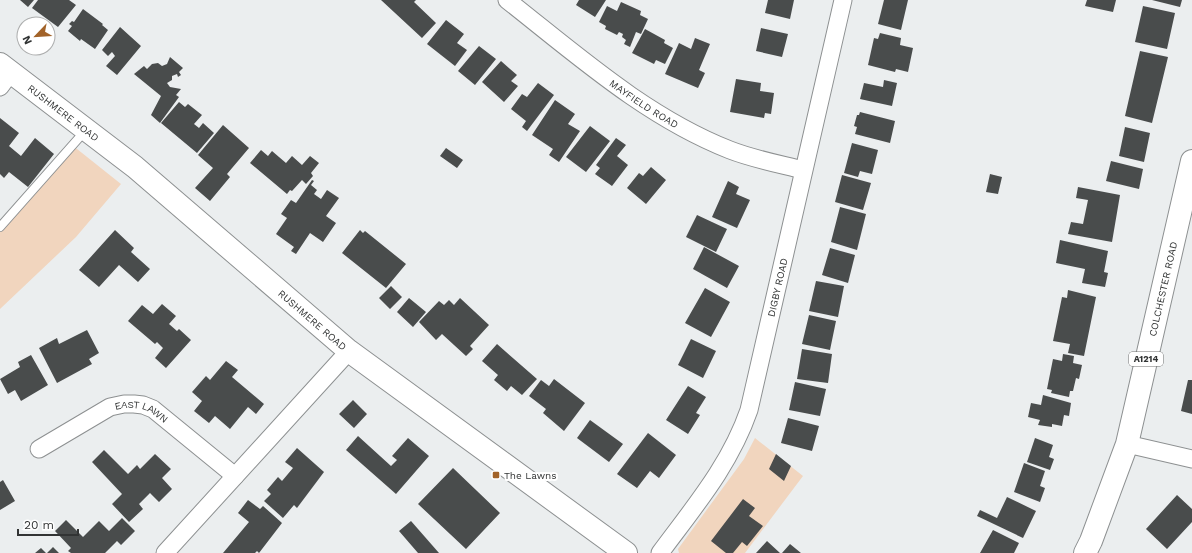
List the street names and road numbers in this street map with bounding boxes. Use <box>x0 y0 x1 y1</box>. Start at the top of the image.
street label: MAYFIELD ROAD <box>607 78 680 130</box>
street label: RUSHMERE ROAD <box>26 82 101 144</box>
street label: COLCHESTER ROAD <box>1147 241 1179 338</box>
street label: DIGBY ROAD <box>766 257 790 318</box>
street label: RUSHMERE ROAD <box>276 288 349 352</box>
road number: A1214 <box>1129 352 1163 366</box>
street label: EAST LAWN <box>114 399 170 425</box>

